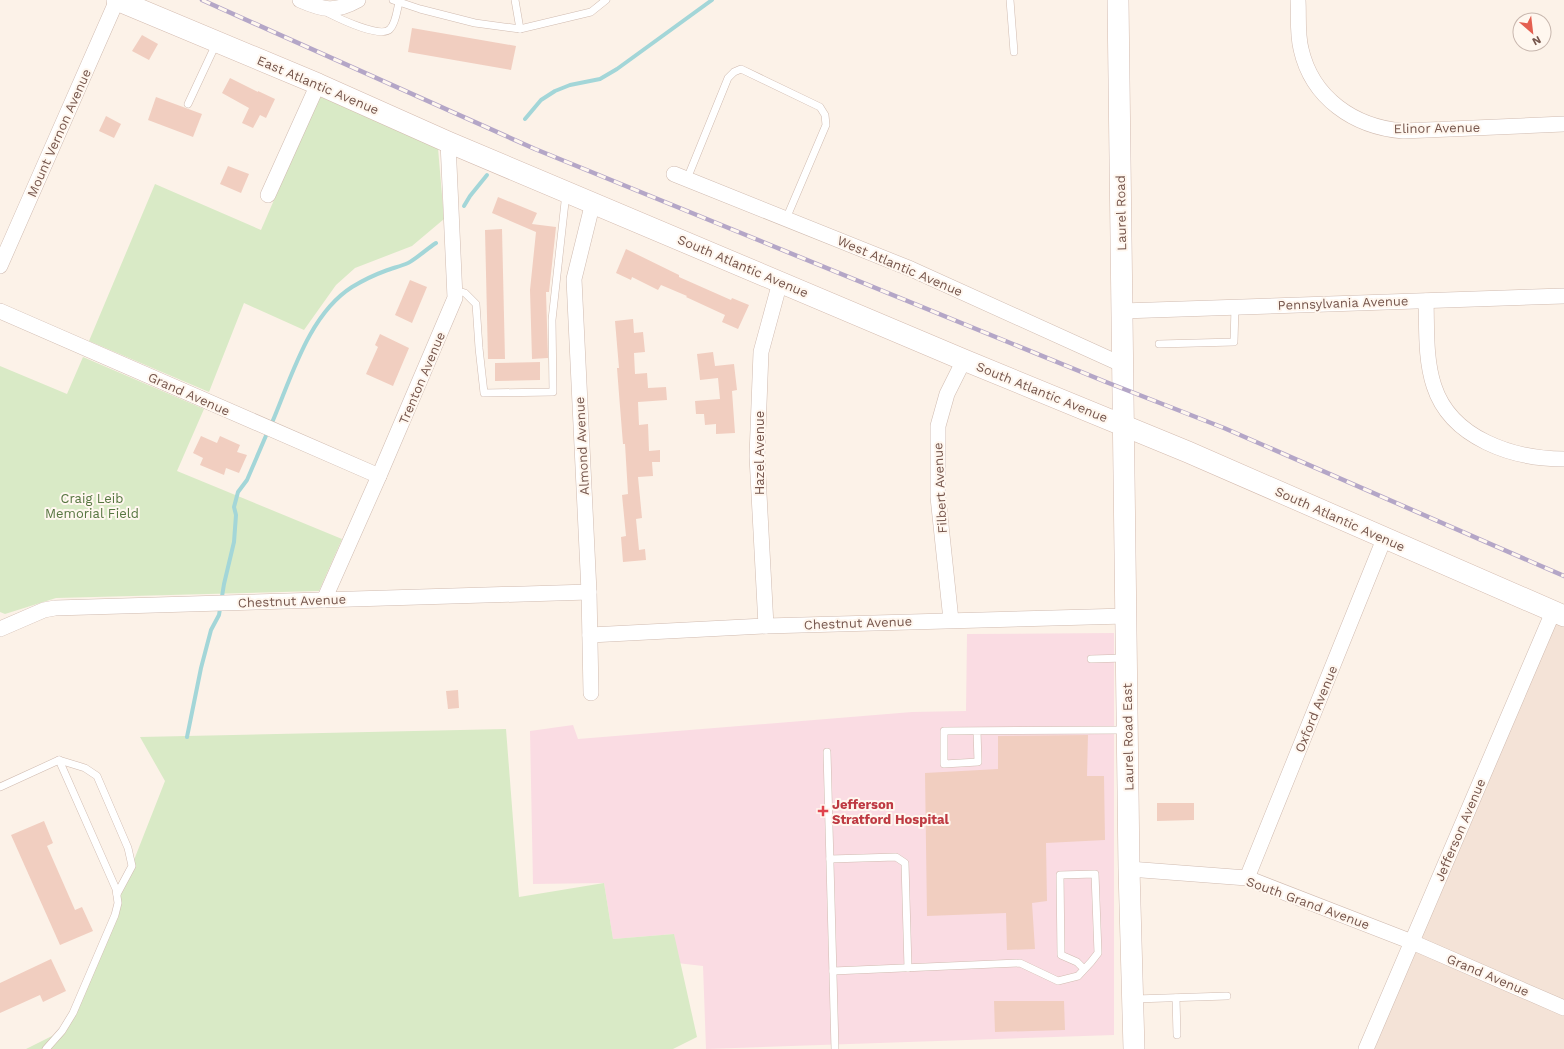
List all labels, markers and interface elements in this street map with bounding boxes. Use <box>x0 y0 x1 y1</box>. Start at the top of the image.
north arrow <box>1512 12 1552 52</box>
text: N <box>1530 33 1543 48</box>
street label: East Atlantic Avenue <box>255 53 381 117</box>
street label: Mount Vernon Avenue <box>24 67 94 199</box>
street label: Elinor Avenue <box>1394 120 1480 136</box>
street label: Laurel Road <box>1113 175 1129 251</box>
street label: South Atlantic Avenue <box>675 232 811 300</box>
street label: West Atlantic Avenue <box>835 233 965 299</box>
street label: Pennsylvania Avenue <box>1277 293 1409 313</box>
street label: Trenton Avenue <box>396 330 448 426</box>
street label: South Atlantic Avenue <box>974 359 1110 425</box>
street label: Grand Avenue <box>146 369 232 419</box>
street label: Almond Avenue <box>572 396 592 496</box>
street label: Hazel Avenue <box>752 411 767 495</box>
street label: Filbert Avenue <box>930 442 950 534</box>
street label: South Atlantic Avenue <box>1273 484 1407 554</box>
park label: Craig Leib Memorial Field <box>45 491 139 521</box>
street label: Chestnut Avenue <box>238 592 346 610</box>
street label: Chestnut Avenue <box>804 614 912 632</box>
street label: Oxford Avenue <box>1292 663 1340 755</box>
street label: Laurel Road East <box>1120 682 1136 791</box>
street label: Jefferson Avenue <box>1432 777 1488 883</box>
place label: Jefferson Stratford Hospital <box>832 797 949 827</box>
marker: Jefferson Stratford Hospital <box>817 805 829 817</box>
street label: South Grand Avenue <box>1244 874 1372 932</box>
street label: Grand Avenue <box>1445 951 1531 999</box>

